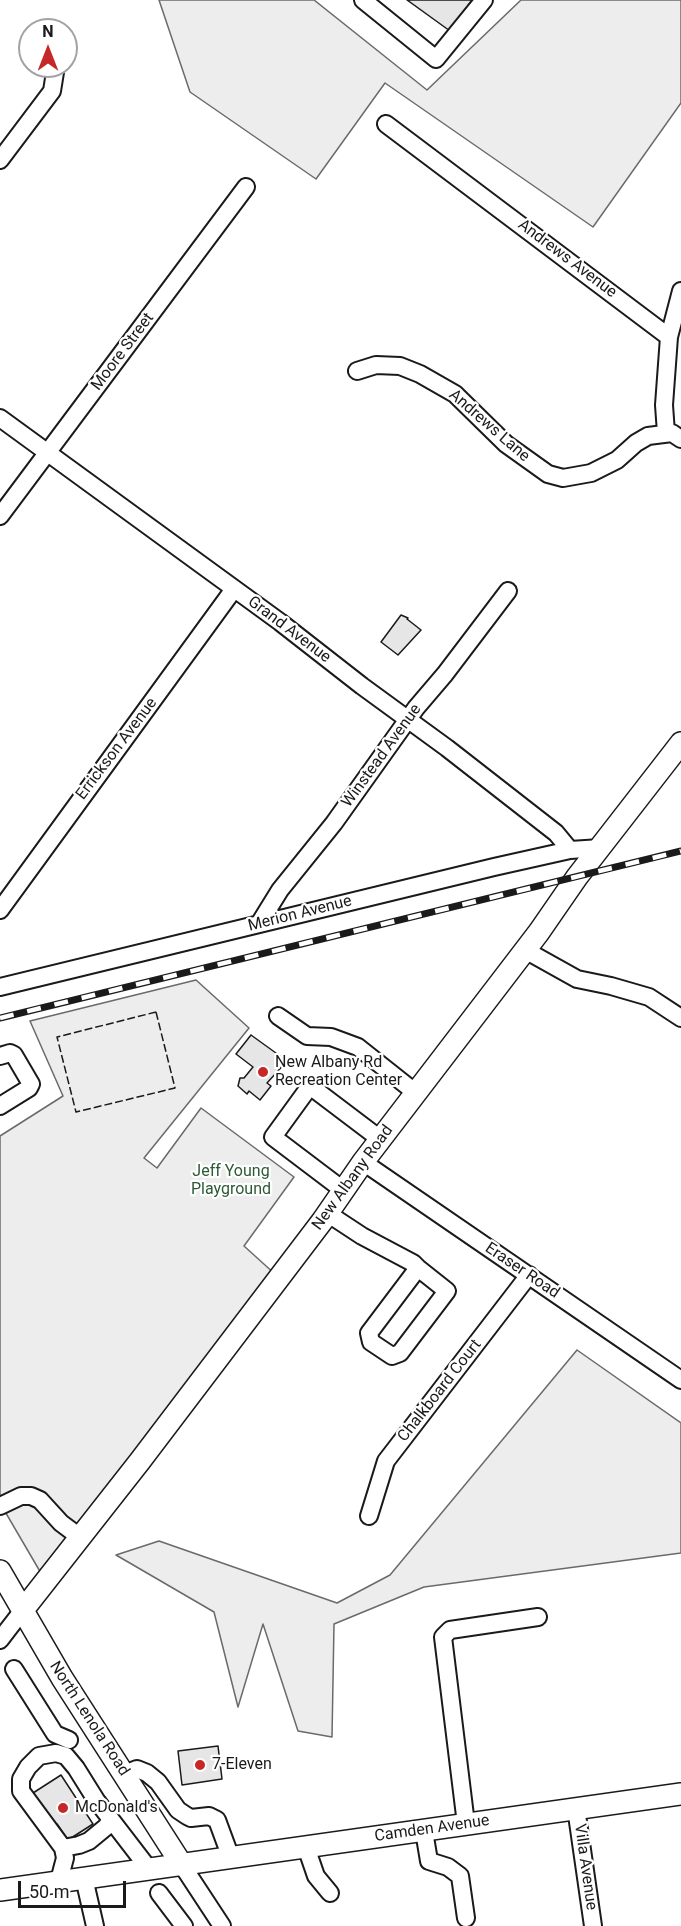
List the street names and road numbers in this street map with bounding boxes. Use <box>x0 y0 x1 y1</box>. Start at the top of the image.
street label: Andrews Avenue <box>514 216 620 302</box>
street label: Moore Street <box>88 309 158 395</box>
street label: Andrews Lane <box>445 386 533 466</box>
street label: Grand Avenue <box>244 593 334 667</box>
street label: Errickson Avenue <box>72 694 162 804</box>
street label: Winstead Avenue <box>338 701 426 811</box>
street label: Merion Avenue <box>246 892 354 936</box>
street label: New Albany Road <box>308 1122 398 1234</box>
street label: Eraser Road <box>481 1239 563 1303</box>
street label: Chalkboard Court <box>394 1336 486 1446</box>
street label: North Lenola Road <box>45 1658 133 1780</box>
street label: Camden Avenue <box>373 1811 491 1847</box>
street label: Villa Avenue <box>569 1823 601 1911</box>

